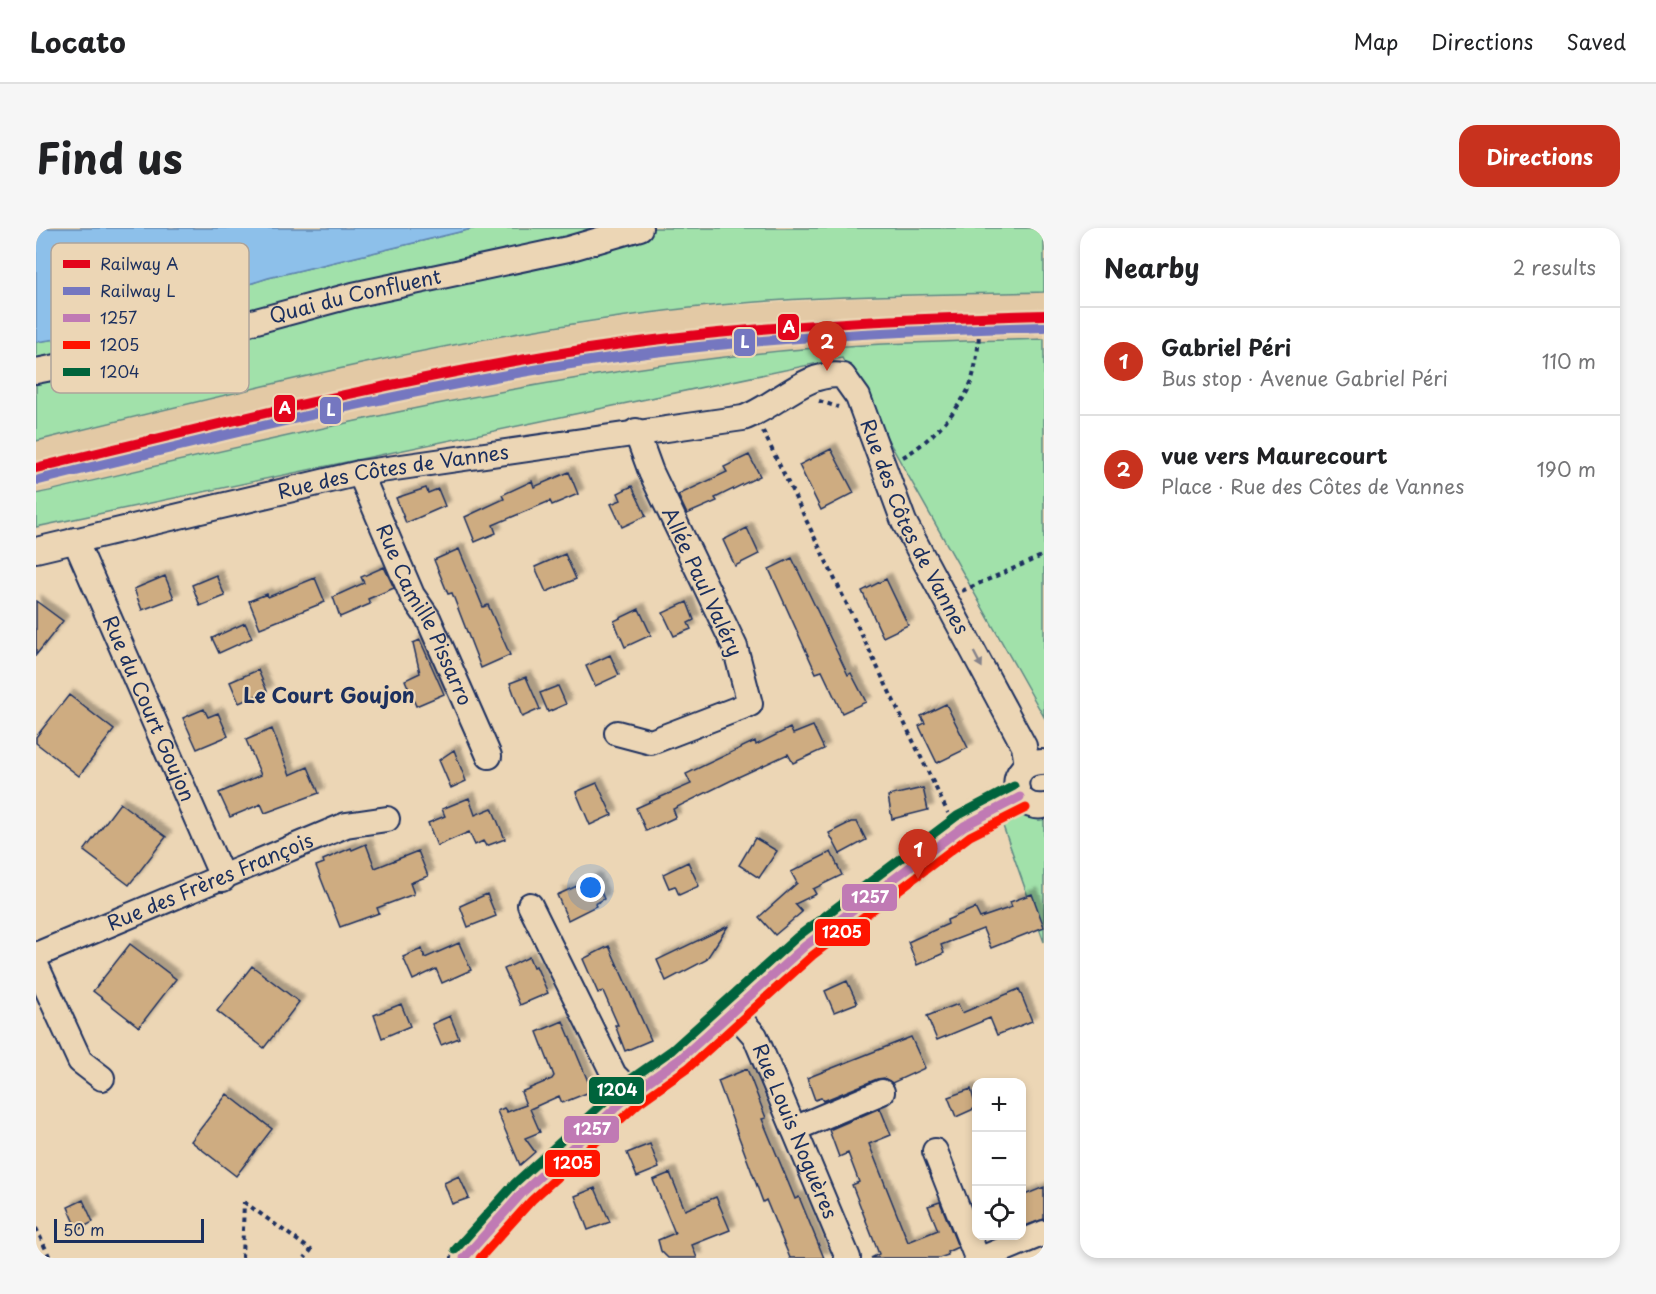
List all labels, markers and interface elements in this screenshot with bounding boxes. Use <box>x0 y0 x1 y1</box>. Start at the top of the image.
text: Locato <box>30 20 126 63</box>
text: Map <box>1353 25 1398 57</box>
text: Directions <box>1431 25 1533 57</box>
text: Saved <box>1566 25 1626 57</box>
text: Find us <box>36 125 183 188</box>
button: Directions <box>1459 125 1620 187</box>
legend <box>51 243 249 393</box>
text: Nearby <box>1104 248 1199 287</box>
text: Railway A <box>100 251 178 275</box>
text: 2 results <box>1513 252 1596 282</box>
street label: Quai du Confluent <box>266 261 444 331</box>
text: Railway L <box>100 278 176 302</box>
text: 1257 <box>100 305 137 329</box>
line badge: A <box>777 313 800 341</box>
text: A <box>783 314 796 338</box>
pin: 2 <box>808 322 846 371</box>
line badge: L <box>733 328 756 357</box>
text: L <box>740 329 750 353</box>
text: Gabriel Péri <box>1161 330 1291 363</box>
text: 1205 <box>100 332 139 356</box>
text: 1 <box>1119 346 1128 376</box>
text: 110 m <box>1542 346 1596 376</box>
text: 1204 <box>100 359 140 383</box>
text: Bus stop · Avenue Gabriel Péri <box>1161 363 1448 393</box>
line badge: A <box>273 394 296 423</box>
text: A <box>279 395 292 419</box>
line badge: L <box>319 396 342 425</box>
text: L <box>326 397 336 421</box>
street label: Rue des Côtes de Vannes <box>853 415 977 639</box>
street label: Rue des Côtes de Vannes <box>274 436 511 506</box>
text: vue vers Maurecourt <box>1161 438 1388 471</box>
text: 2 <box>1116 454 1131 484</box>
text: 190 m <box>1537 454 1596 484</box>
text: Place · Rue des Côtes de Vannes <box>1161 471 1464 501</box>
street label: Allée Paul Valéry <box>655 502 751 661</box>
street label: Rue Camille Pissarro <box>369 519 481 710</box>
street label: Rue du Court Goujon <box>96 610 203 806</box>
one-way arrow <box>973 652 983 669</box>
district label: Le Court Goujon <box>243 678 415 710</box>
street label: Rue des Frères François <box>102 824 318 938</box>
pin: 1 <box>898 830 938 879</box>
your location <box>576 873 605 902</box>
line badge: 1257 <box>841 883 898 912</box>
text: 1257 <box>851 884 890 908</box>
line badge: 1205 <box>814 918 871 947</box>
text: 1205 <box>822 919 862 943</box>
street label: Rue Louis Noguères <box>746 1039 846 1223</box>
line badge: 1204 <box>588 1076 645 1105</box>
text: 1204 <box>597 1077 637 1101</box>
map controls <box>972 1078 1026 1240</box>
button: + <box>972 1078 1026 1132</box>
line badge: 1257 <box>563 1115 620 1144</box>
text: 1257 <box>573 1116 612 1140</box>
button: − <box>972 1132 1026 1186</box>
line badge: 1205 <box>544 1149 601 1178</box>
text: 1205 <box>553 1150 593 1174</box>
button: locate <box>972 1186 1026 1240</box>
scale bar <box>54 1216 204 1244</box>
text: 50 m <box>63 1217 104 1241</box>

